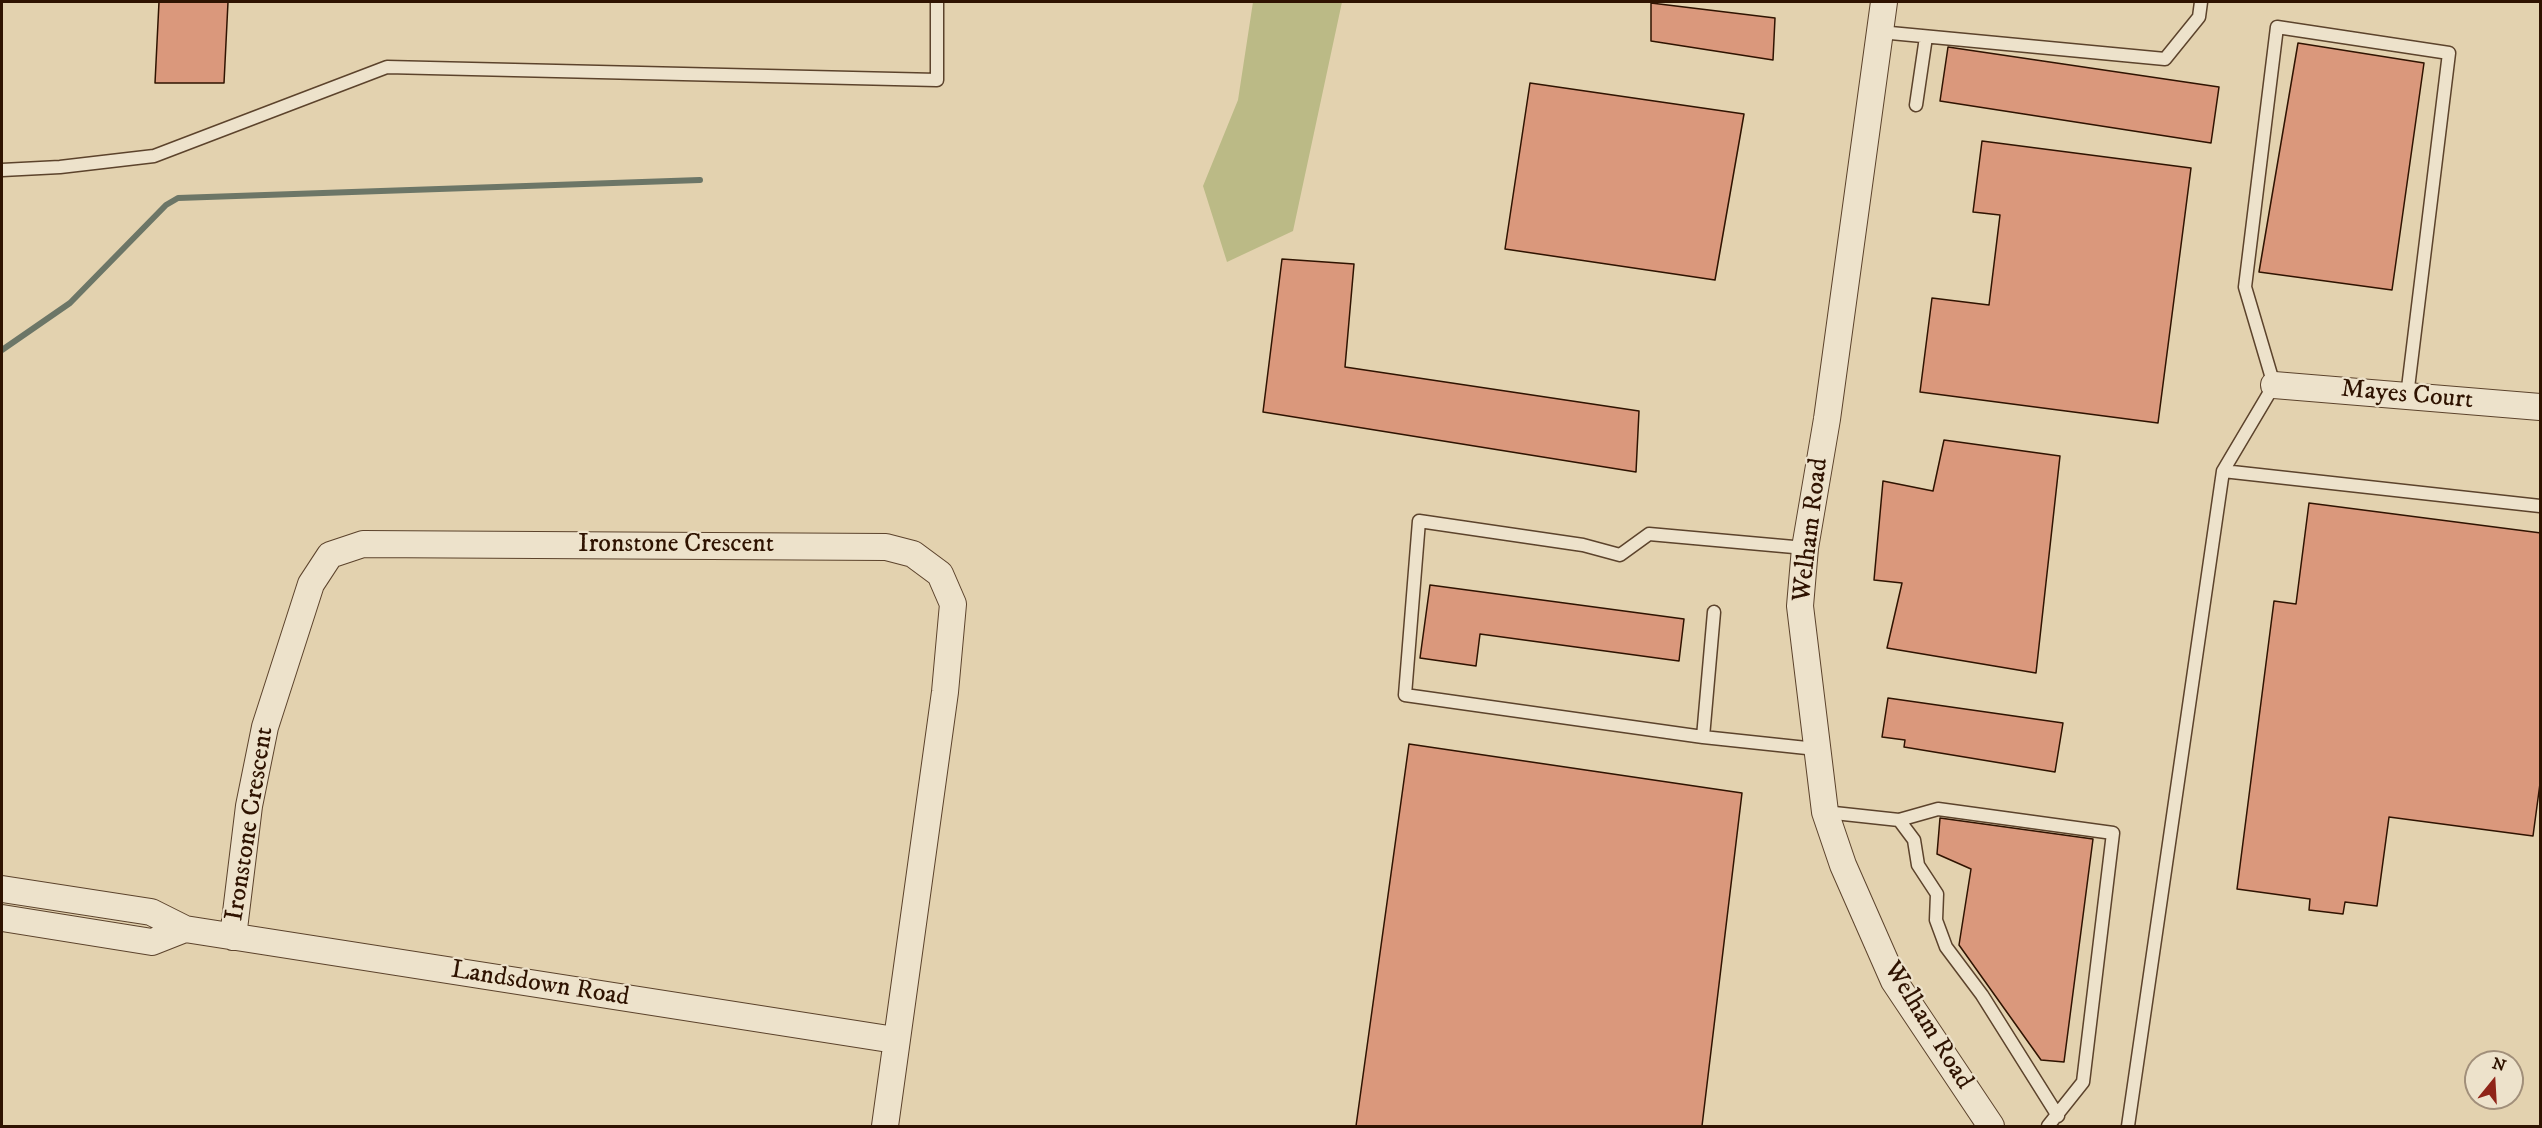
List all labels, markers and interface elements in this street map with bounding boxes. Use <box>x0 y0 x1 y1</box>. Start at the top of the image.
street label: Mayes Court <box>2340 375 2474 417</box>
street label: Welham Road <box>1788 456 1836 604</box>
street label: Ironstone Crescent <box>578 530 774 562</box>
street label: Ironstone Crescent <box>220 725 282 923</box>
street label: Landsdown Road <box>449 956 631 1014</box>
street label: Welham Road <box>1875 956 1979 1096</box>
north arrow <box>2464 1050 2524 1110</box>
text: N <box>2490 1053 2508 1076</box>

